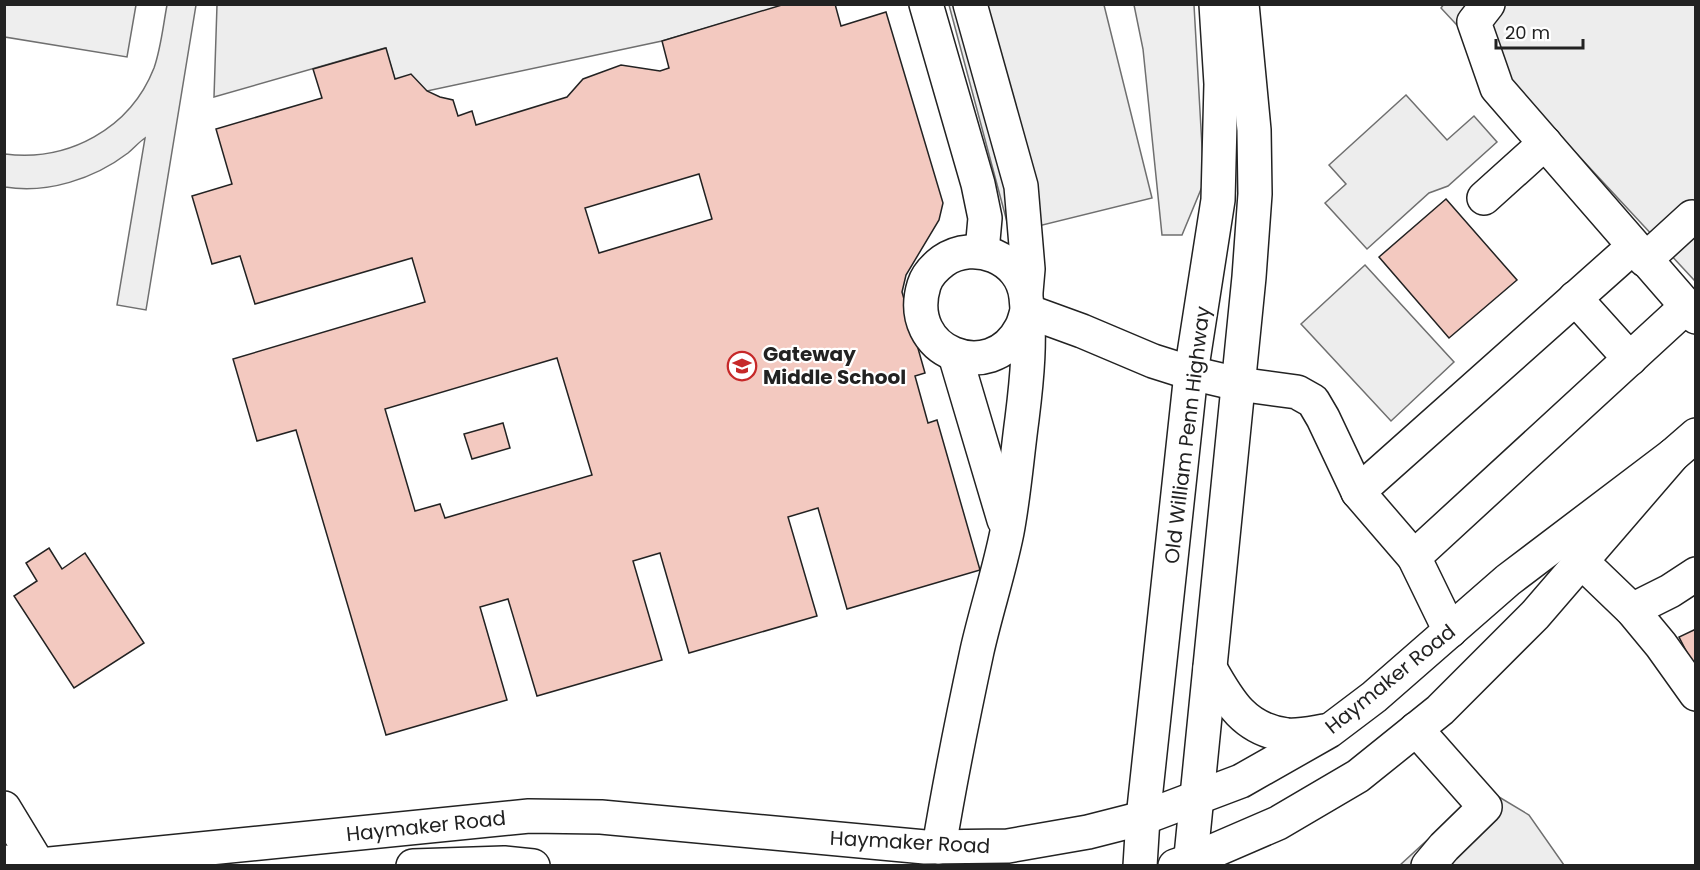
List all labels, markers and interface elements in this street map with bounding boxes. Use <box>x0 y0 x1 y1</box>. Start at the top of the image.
scale bar <box>1496 12 1583 50</box>
text: 20 m <box>1505 20 1550 45</box>
street label: Old William Penn Highway <box>1157 305 1217 565</box>
place label: Gateway Middle School <box>763 340 906 391</box>
school or university icon: Gateway Middle School <box>726 350 758 382</box>
street label: Haymaker Road <box>1319 618 1461 740</box>
street label: Haymaker Road <box>345 804 507 848</box>
street label: Haymaker Road <box>829 824 991 860</box>

